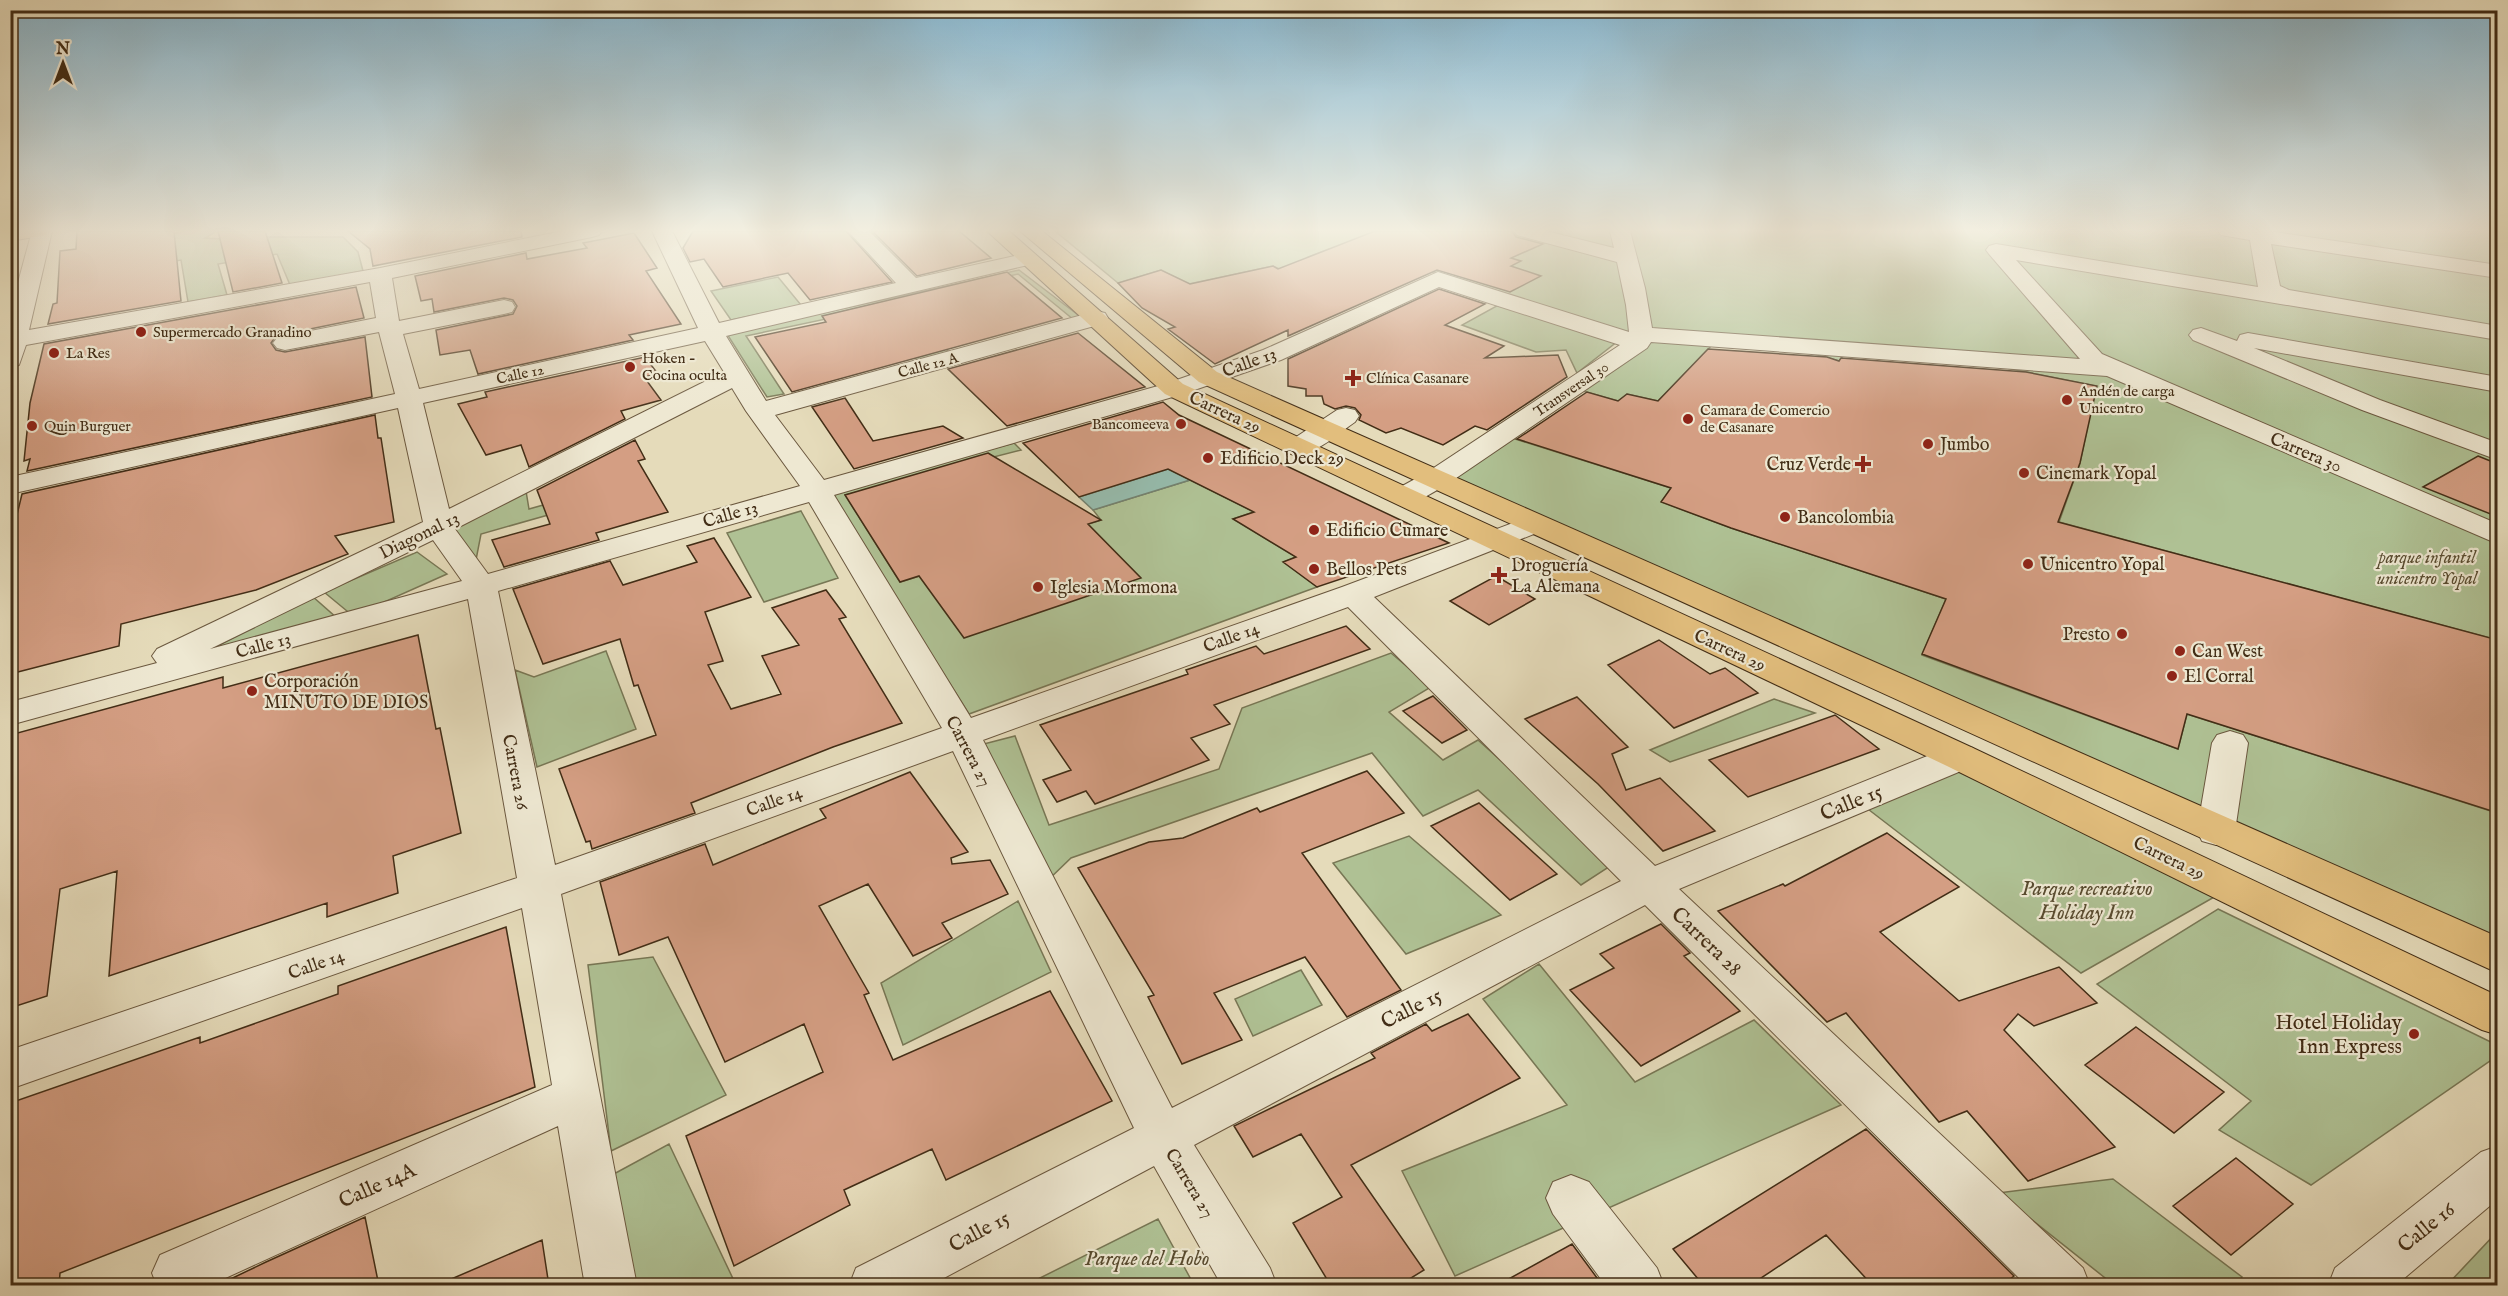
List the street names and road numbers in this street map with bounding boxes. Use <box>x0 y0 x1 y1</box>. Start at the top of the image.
street label: Calle 13 <box>1219 343 1280 384</box>
street label: Calle 12 A <box>896 348 961 383</box>
street label: Transversal 30 <box>1530 357 1612 421</box>
street label: Calle 12 <box>495 360 546 389</box>
street label: Carrera 29 <box>1185 387 1264 440</box>
street label: Carrera 30 <box>2266 428 2345 479</box>
street label: Calle 13 <box>700 497 761 534</box>
street label: Diagonal 13 <box>376 507 463 566</box>
street label: Calle 14 <box>1200 618 1263 659</box>
street label: Carrera 29 <box>1690 625 1769 678</box>
street label: Calle 13 <box>233 628 293 665</box>
street label: Carrera 27 <box>939 712 996 791</box>
street label: Carrera 26 <box>496 733 533 812</box>
street label: Calle 15 <box>1816 779 1887 828</box>
street label: Calle 14 <box>743 782 806 823</box>
street label: Carrera 29 <box>2129 832 2208 887</box>
street label: Carrera 28 <box>1665 902 1747 983</box>
street label: Calle 14 <box>285 945 348 986</box>
street label: Calle 15 <box>1377 982 1447 1036</box>
street label: Carrera 27 <box>1159 1145 1218 1223</box>
street label: Calle 14A <box>335 1157 421 1215</box>
street label: Calle 16 <box>2393 1196 2462 1260</box>
street label: Calle 15 <box>945 1205 1015 1260</box>

